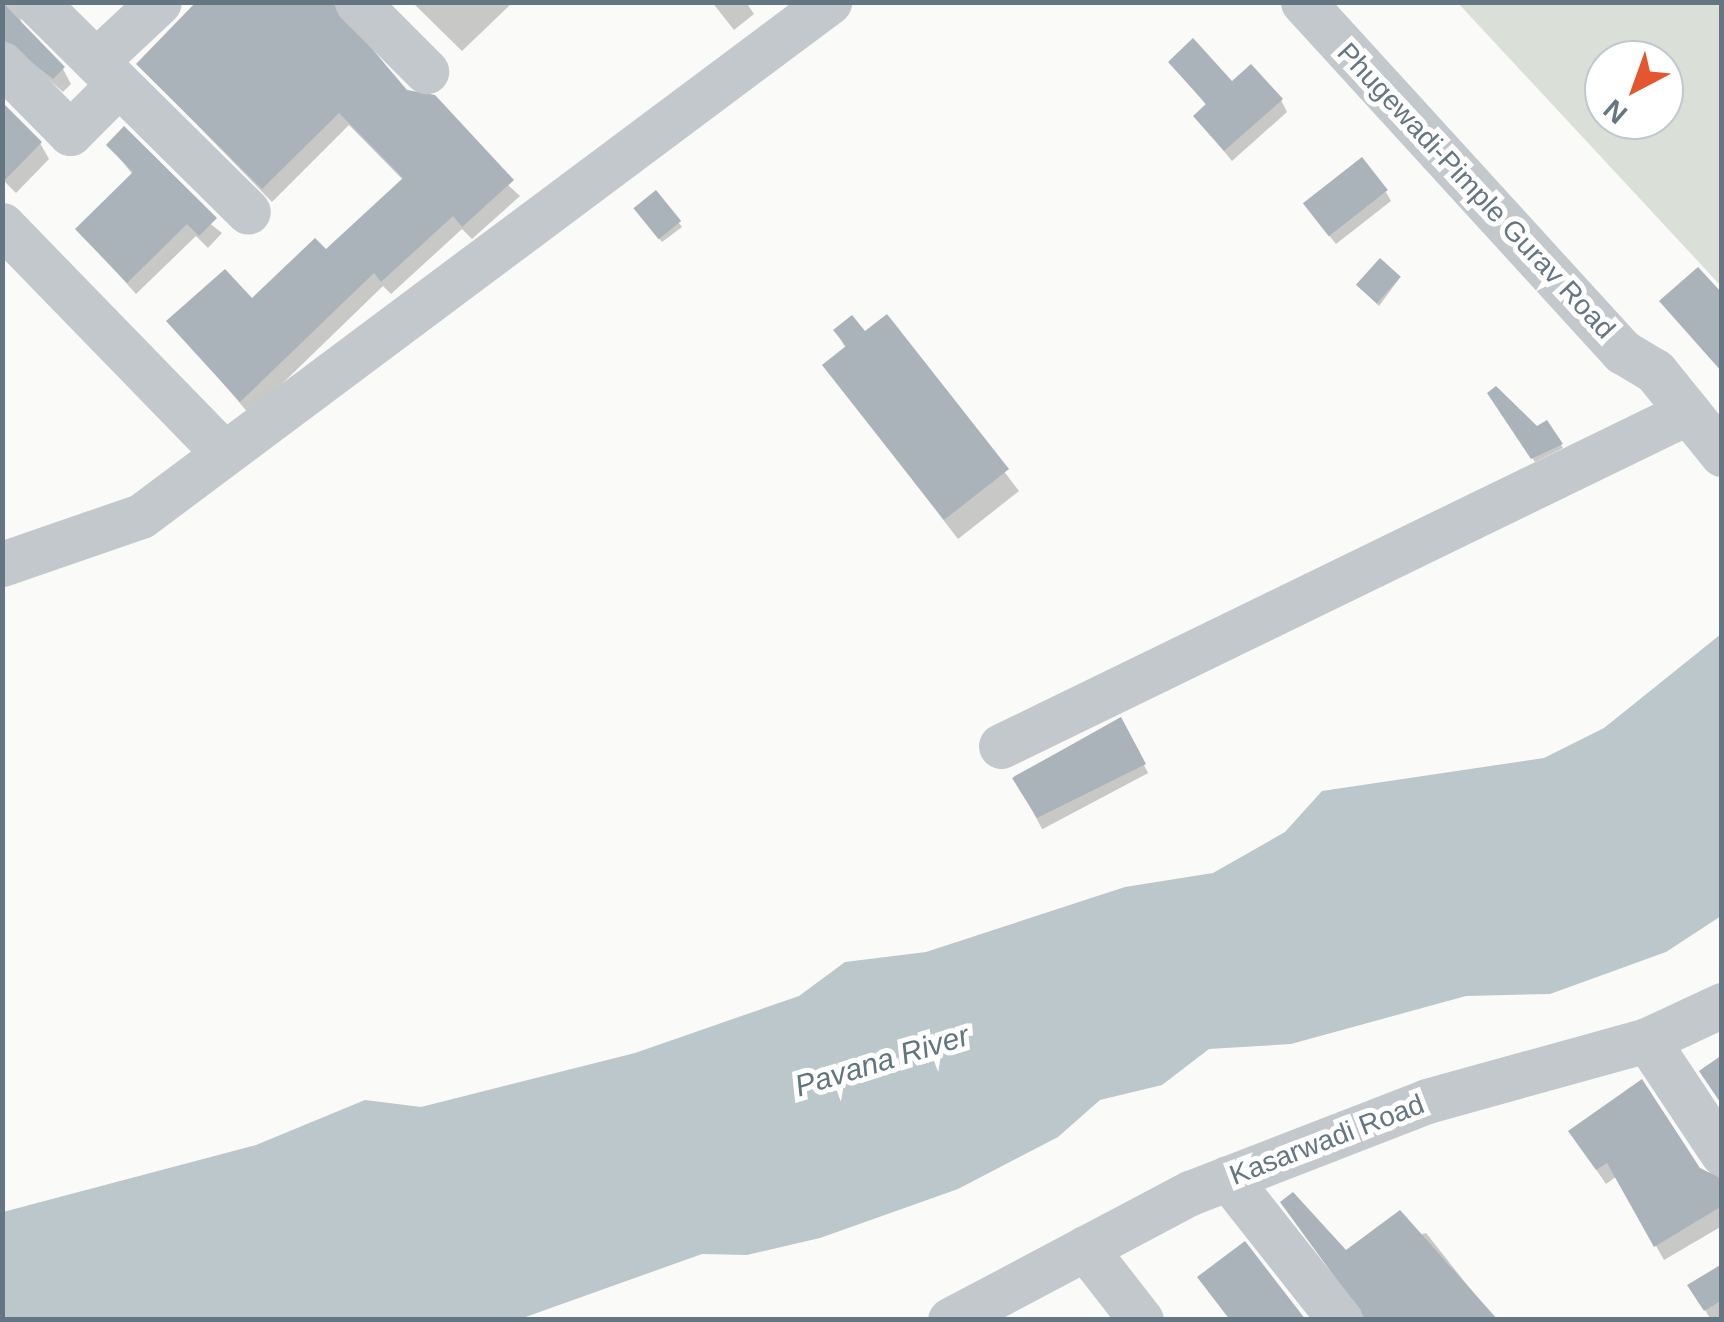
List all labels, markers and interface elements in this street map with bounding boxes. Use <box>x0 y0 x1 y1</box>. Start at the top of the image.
street label: Phugewadi-Pimple Gurav Road <box>1330 36 1622 346</box>
north arrow <box>1584 40 1684 140</box>
text: N <box>1598 93 1633 130</box>
water label: Pavana River <box>791 1017 973 1105</box>
street label: Kasarwadi Road <box>1225 1088 1429 1192</box>

